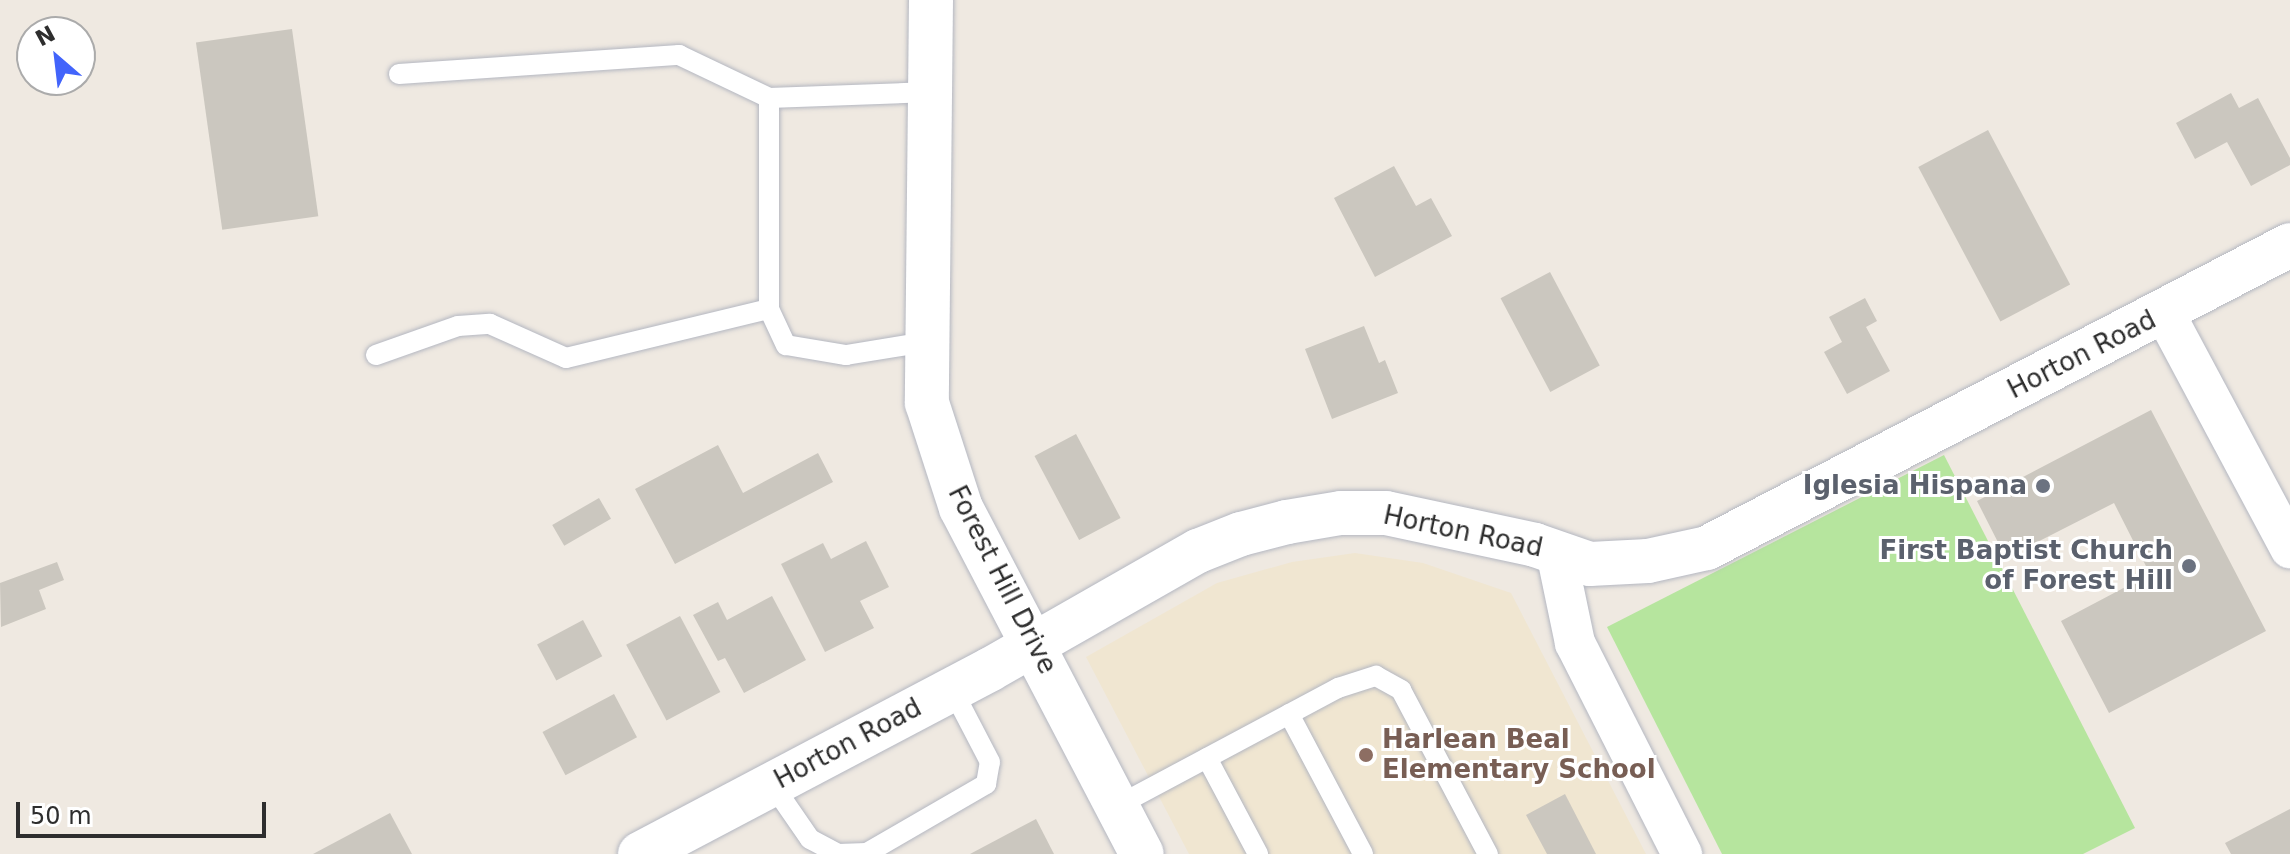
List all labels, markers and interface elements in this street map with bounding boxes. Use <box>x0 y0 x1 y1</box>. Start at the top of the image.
north arrow <box>16 16 96 96</box>
text: N <box>31 21 59 51</box>
street label: Horton Road <box>2003 304 2161 406</box>
place label: Iglesia Hispana <box>1803 470 2027 502</box>
marker: Iglesia Hispana <box>2034 477 2052 495</box>
street label: Forest Hill Drive <box>941 481 1063 679</box>
street label: Horton Road <box>1380 500 1546 564</box>
place label: First Baptist Church of Forest Hill <box>1879 535 2173 596</box>
marker: First Baptist Church of Forest Hill <box>2180 557 2198 575</box>
street label: Horton Road <box>769 692 927 796</box>
place label: Harlean Beal Elementary School <box>1382 724 1656 786</box>
marker: Harlean Beal Elementary School <box>1357 746 1375 764</box>
scale bar <box>20 786 270 836</box>
text: 50 m <box>30 802 92 830</box>

